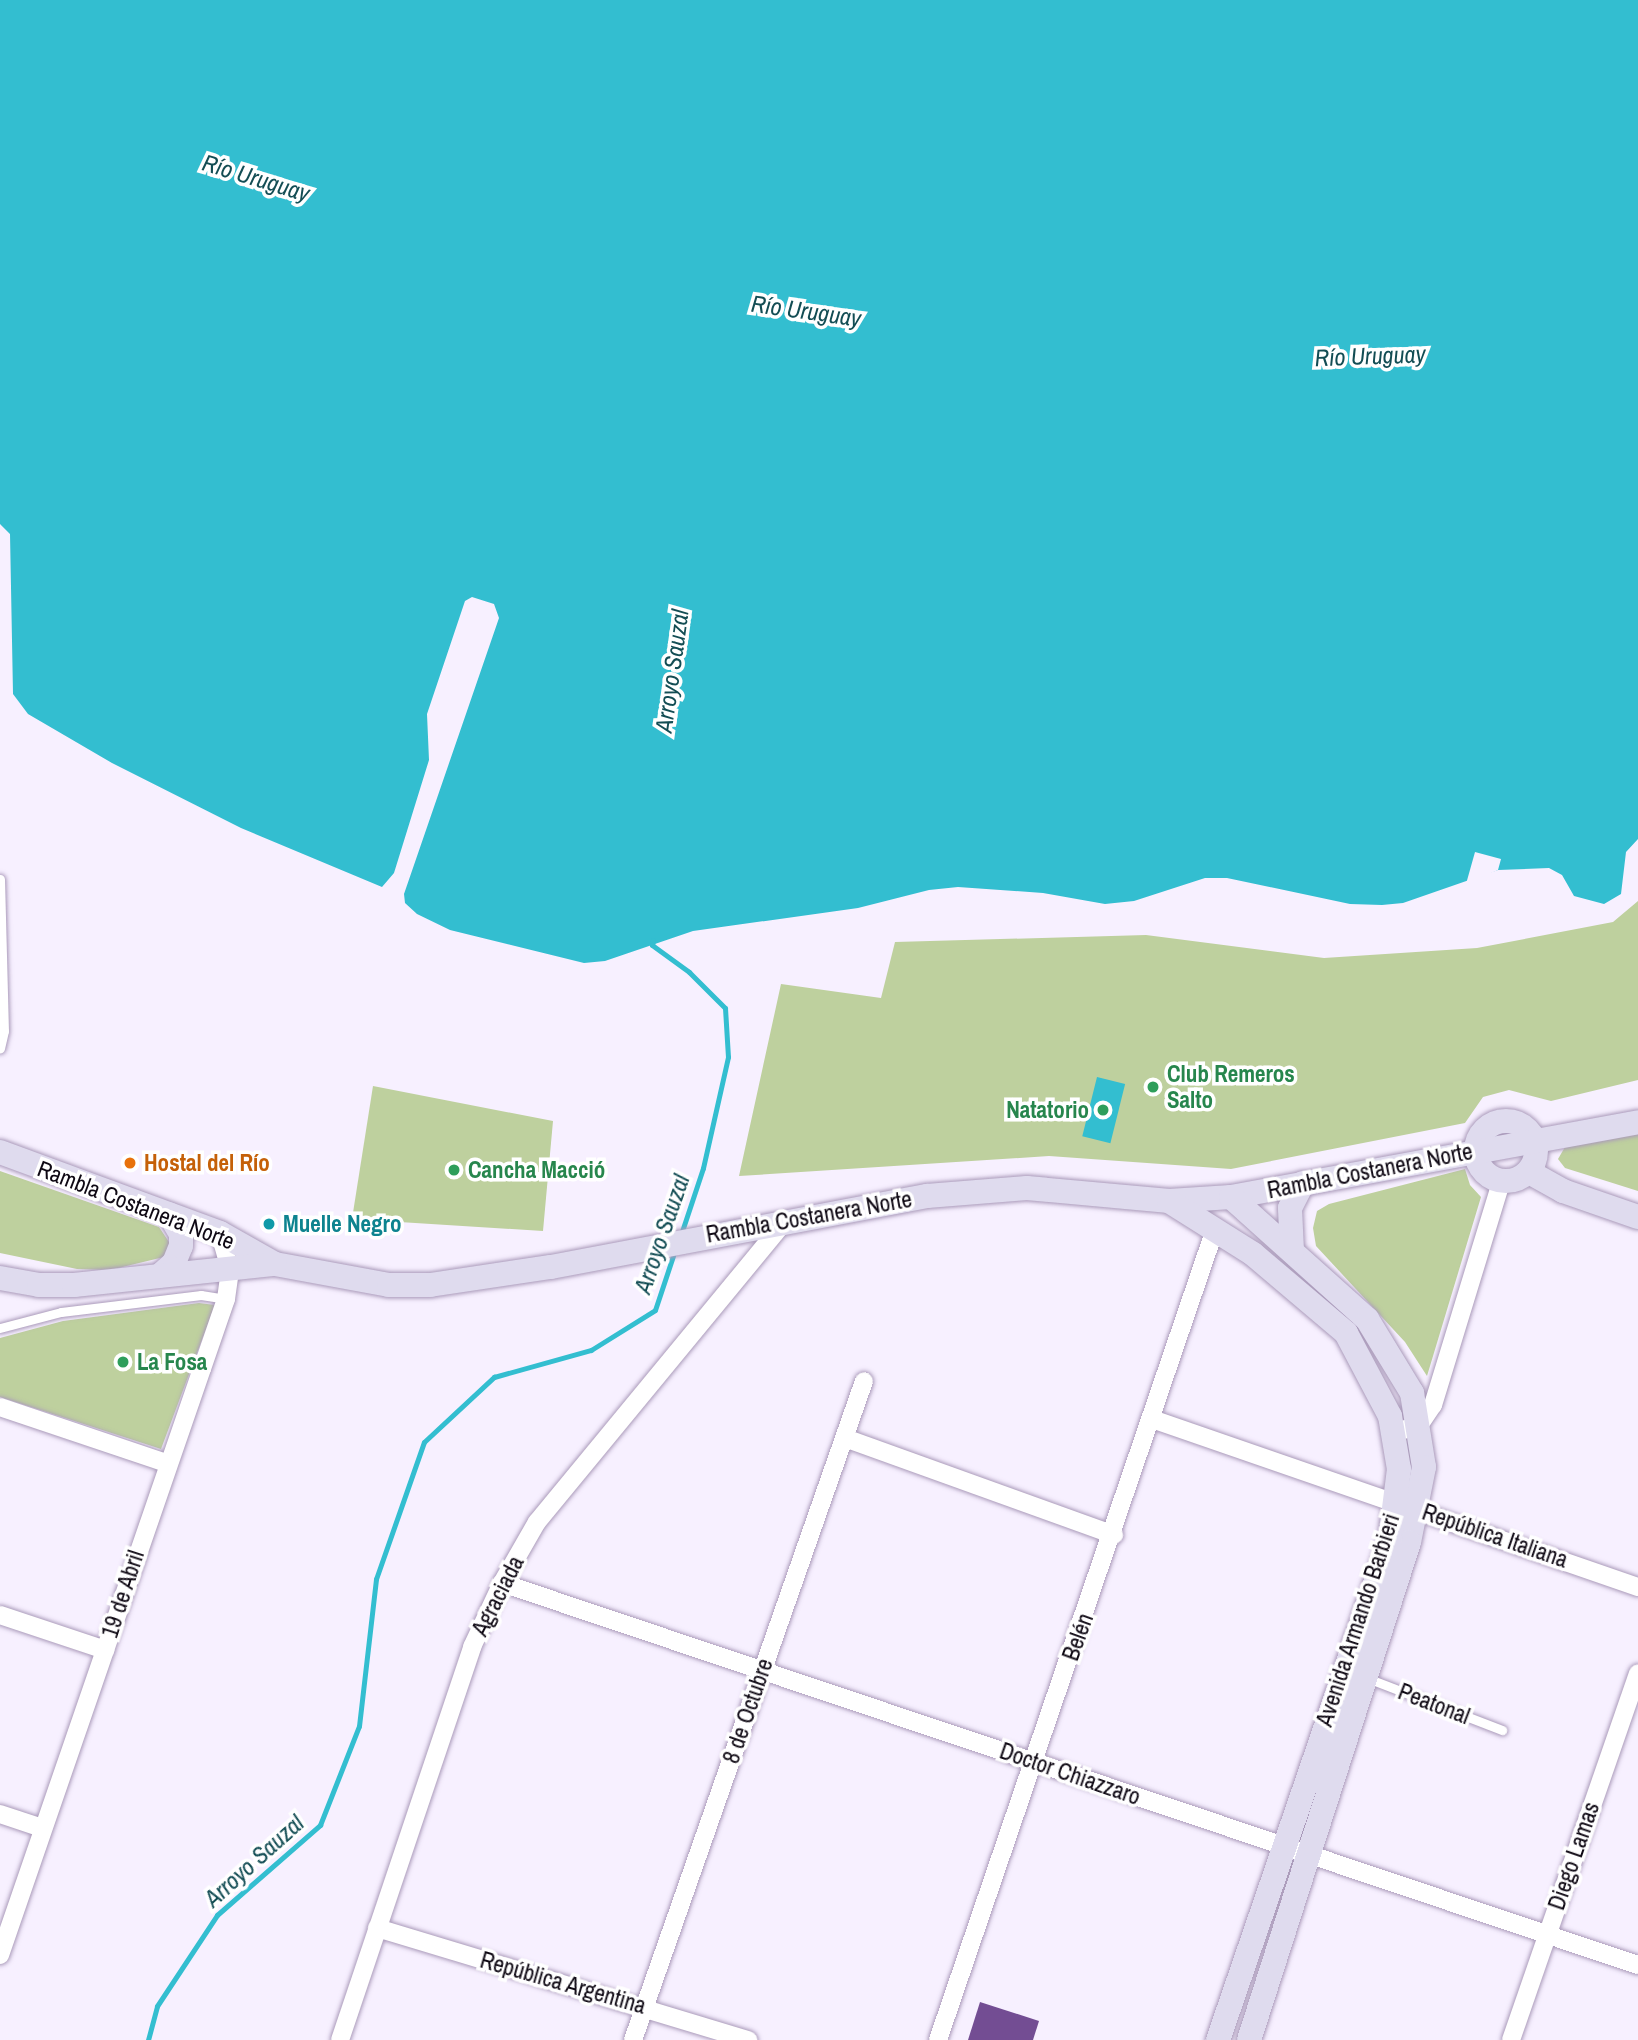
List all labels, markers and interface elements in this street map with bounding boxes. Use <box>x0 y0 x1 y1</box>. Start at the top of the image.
water label: Río Uruguay <box>199 148 313 208</box>
water label: Río Uruguay <box>749 289 863 333</box>
water label: Río Uruguay <box>1314 340 1426 372</box>
water label: Arroyo Sauzal <box>649 608 695 734</box>
place label: Club Remeros Salto <box>1167 1060 1295 1114</box>
marker: Club Remeros Salto <box>1145 1079 1161 1095</box>
place label: Natatorio <box>1006 1096 1089 1124</box>
marker: Natatorio <box>1095 1102 1111 1118</box>
street label: Rambla Costanera Norte <box>1265 1138 1475 1204</box>
place label: Hostal del Río <box>144 1149 270 1177</box>
street label: Rambla Costanera Norte <box>34 1155 238 1255</box>
marker: Hostal del Río <box>122 1155 138 1171</box>
place label: Cancha Macció <box>468 1156 605 1184</box>
marker: Cancha Macció <box>446 1162 462 1178</box>
water label: Arroyo Sauzal <box>628 1171 696 1297</box>
street label: Rambla Costanera Norte <box>704 1185 914 1249</box>
place label: Muelle Negro <box>283 1210 401 1238</box>
marker: Muelle Negro <box>261 1216 277 1232</box>
place label: La Fosa <box>137 1348 207 1376</box>
marker: La Fosa <box>115 1354 131 1370</box>
street label: República Italiana <box>1419 1498 1571 1574</box>
street label: Avenida Armando Barbieri <box>1310 1510 1406 1730</box>
street label: 19 de Abril <box>96 1546 150 1642</box>
street label: Agraciada <box>466 1551 530 1641</box>
street label: Belén <box>1057 1610 1099 1664</box>
street label: 8 de Octubre <box>717 1655 779 1767</box>
street label: Peatonal <box>1394 1678 1474 1730</box>
street label: Doctor Chiazzaro <box>996 1737 1144 1811</box>
street label: Diego Lamas <box>1543 1798 1605 1914</box>
water label: Arroyo Sauzal <box>198 1809 310 1913</box>
street label: República Argentina <box>477 1946 649 2020</box>

